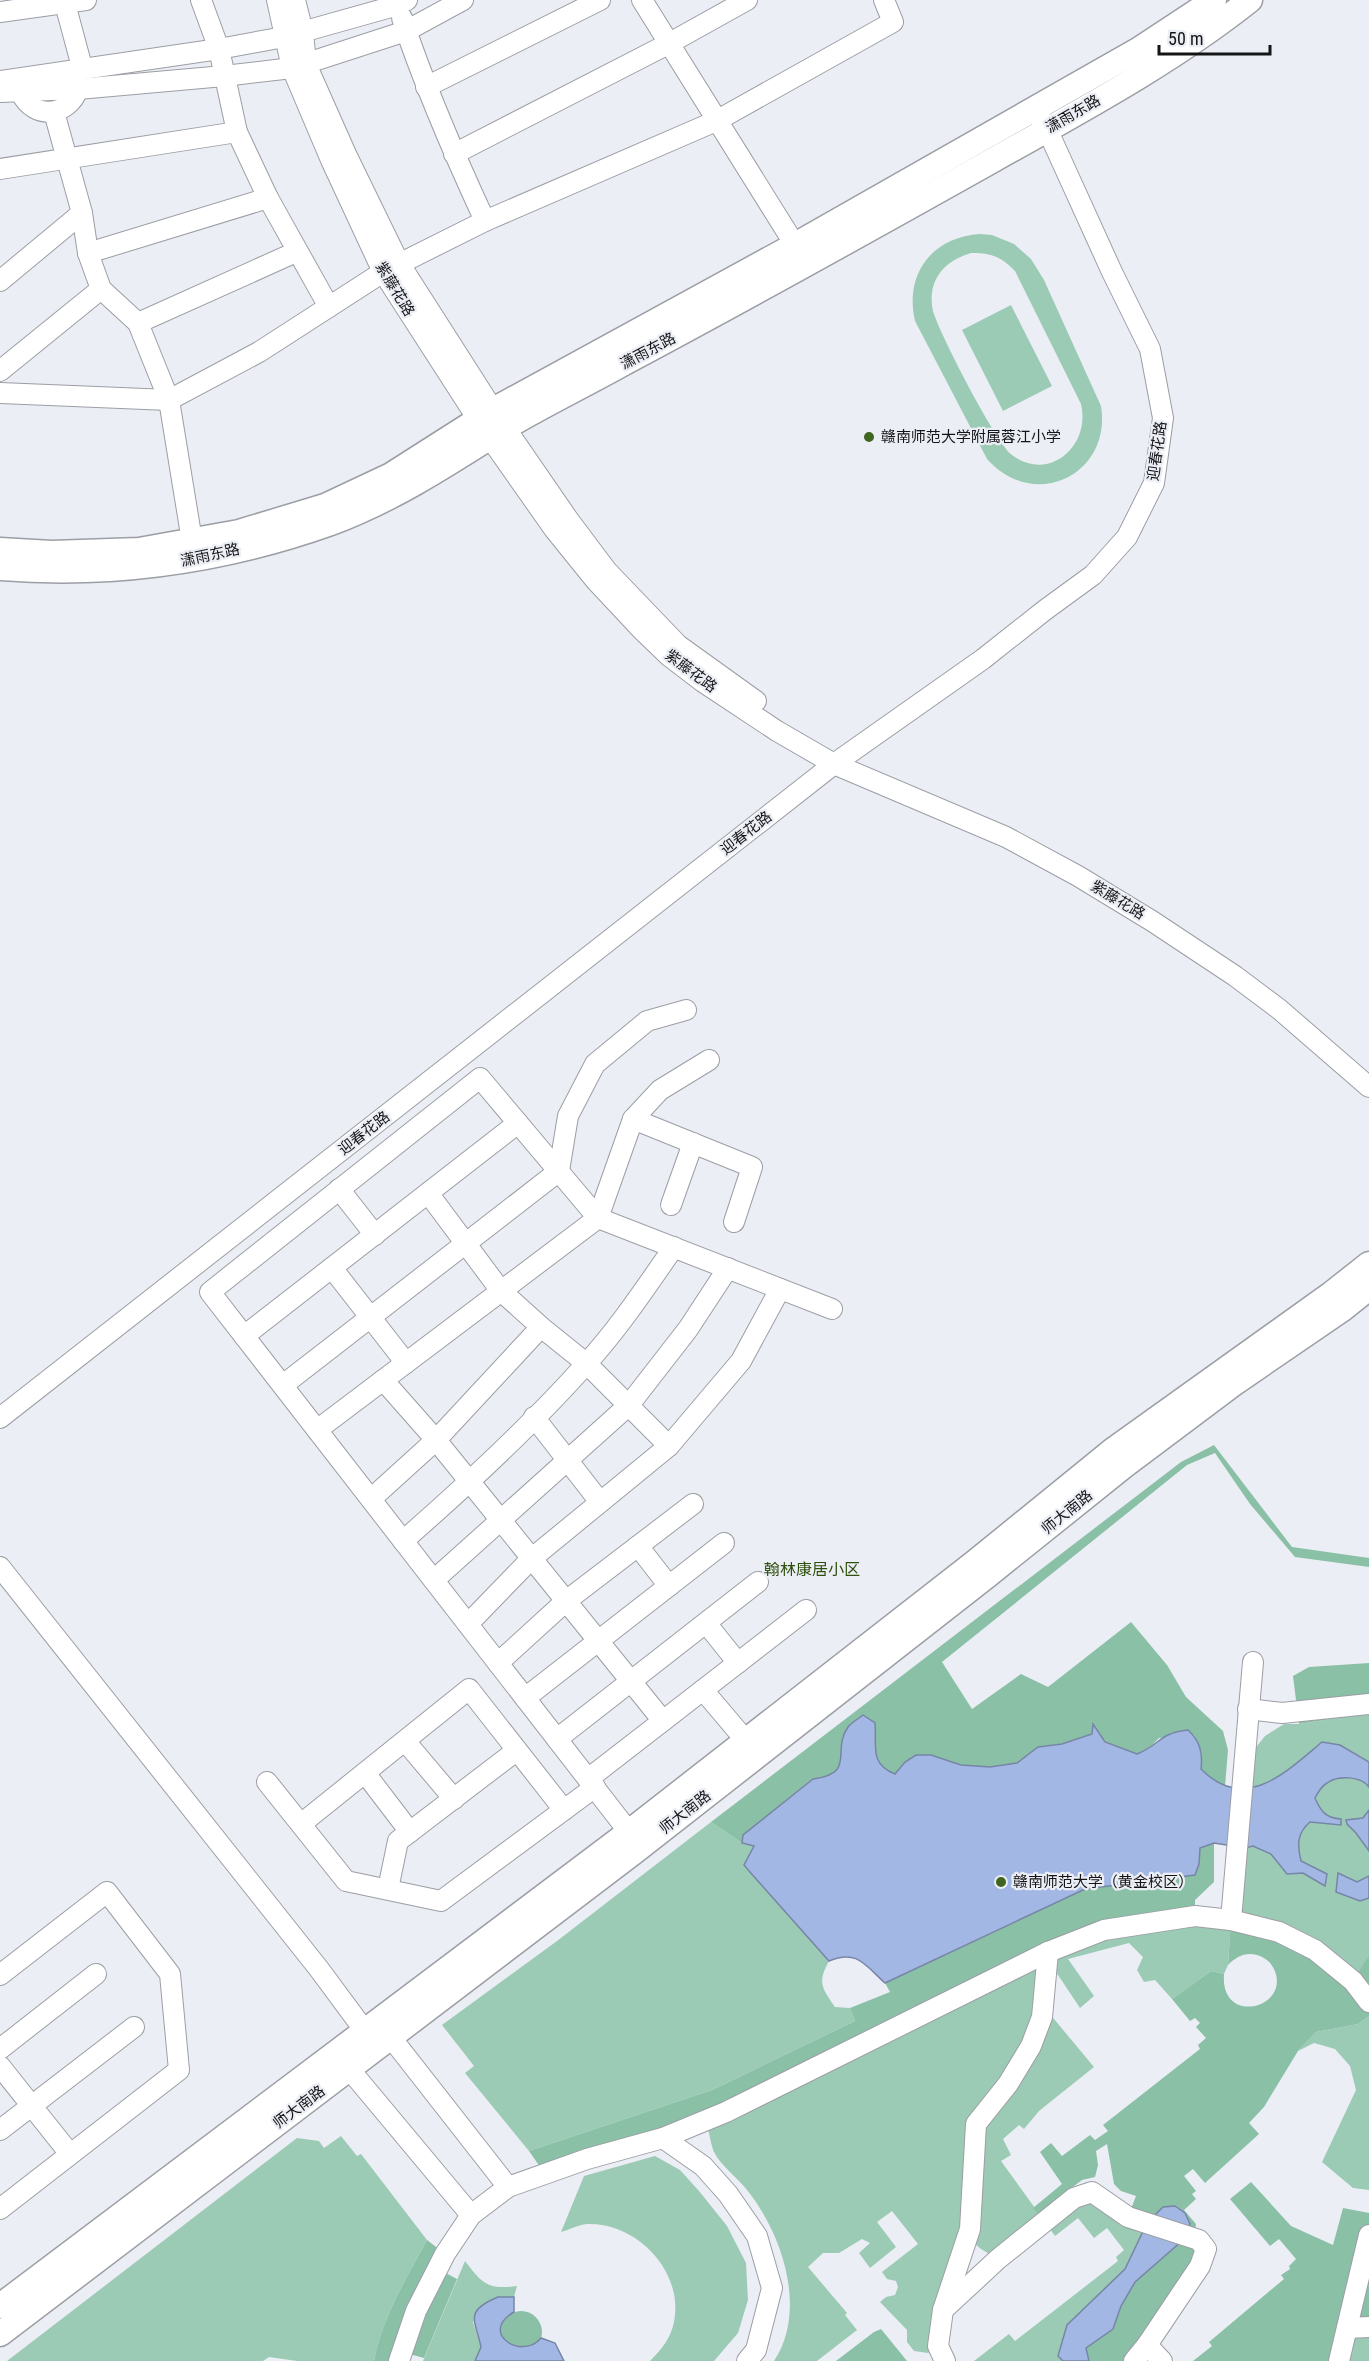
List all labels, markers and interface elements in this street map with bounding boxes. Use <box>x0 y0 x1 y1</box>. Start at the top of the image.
scale bar <box>1159 18 1270 56</box>
text: 50 m <box>1168 28 1203 49</box>
street label: 潇雨东路 <box>1043 91 1103 137</box>
street label: 紫藤花路 <box>372 259 418 319</box>
street label: 潇雨东路 <box>617 329 679 373</box>
street label: 迎春花路 <box>1144 420 1170 482</box>
place label: 赣南师范大学附属蓉江小学 <box>881 428 1061 446</box>
marker: 赣南师范大学附属蓉江小学 <box>862 430 876 444</box>
street label: 潇雨东路 <box>179 540 241 570</box>
street label: 紫藤花路 <box>662 646 720 696</box>
street label: 迎春花路 <box>717 807 775 859</box>
street label: 紫藤花路 <box>1088 877 1148 923</box>
street label: 迎春花路 <box>335 1107 393 1159</box>
street label: 师大南路 <box>1038 1486 1096 1538</box>
district label: 翰林康居小区 <box>764 1560 860 1579</box>
street label: 师大南路 <box>656 1786 714 1838</box>
place label: 赣南师范大学（黄金校区） <box>1013 1873 1193 1891</box>
marker: 赣南师范大学（黄金校区） <box>994 1875 1008 1889</box>
street label: 师大南路 <box>270 2082 328 2132</box>

